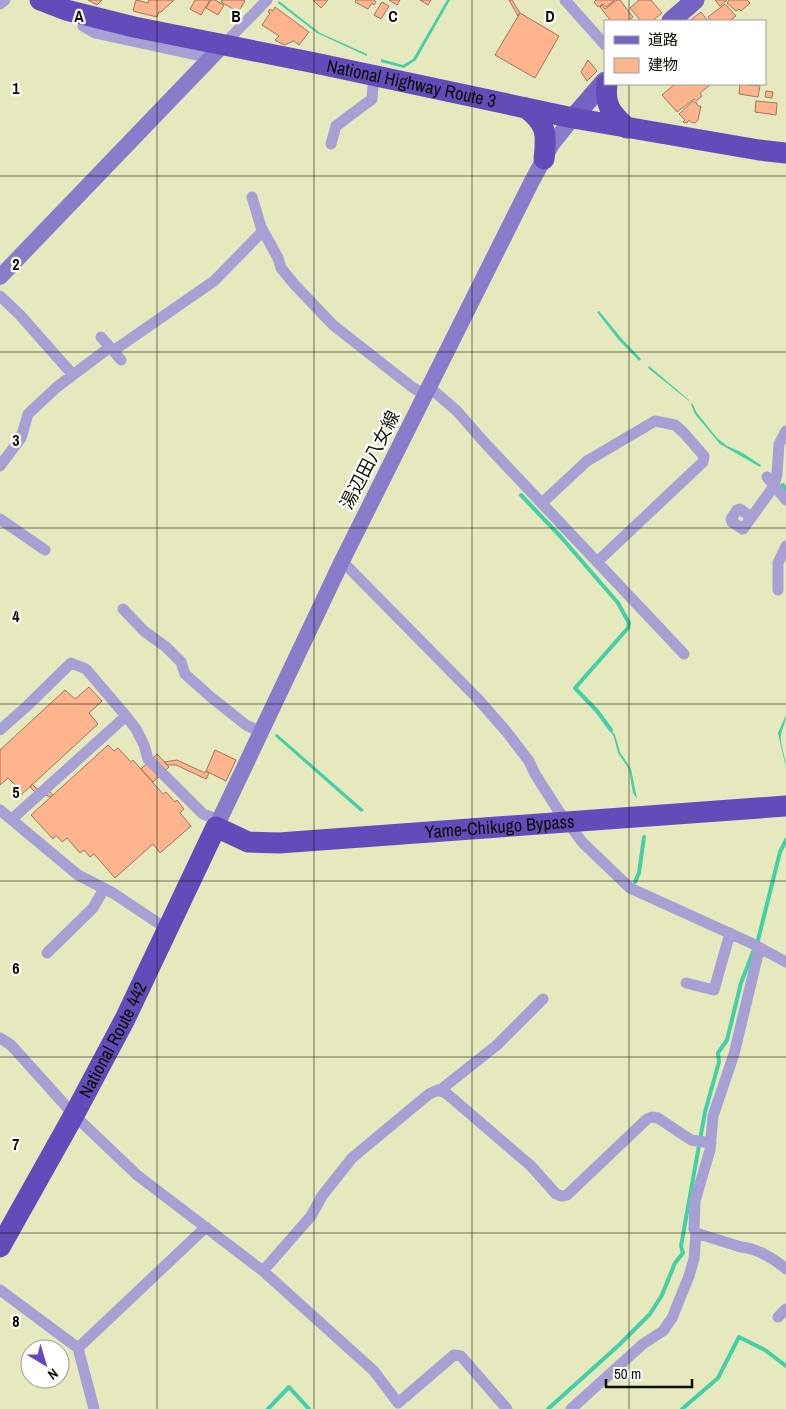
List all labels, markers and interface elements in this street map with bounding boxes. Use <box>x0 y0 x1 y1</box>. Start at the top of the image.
text: A <box>74 5 84 27</box>
text: B <box>231 5 241 27</box>
text: C <box>388 5 398 27</box>
text: D <box>545 5 555 27</box>
legend <box>604 20 766 85</box>
text: 道路 <box>648 29 678 50</box>
street label: National Highway Route 3 <box>324 53 498 113</box>
text: 建物 <box>648 54 678 75</box>
text: 1 <box>12 77 20 99</box>
text: 2 <box>12 253 20 275</box>
street label: 湯辺田八女線 <box>334 406 405 514</box>
text: 3 <box>12 429 20 451</box>
text: 4 <box>12 605 20 627</box>
text: 5 <box>12 781 20 803</box>
street label: Yame-Chikugo Bypass <box>424 808 575 844</box>
text: 6 <box>12 957 20 979</box>
street label: National Route 442 <box>72 978 153 1102</box>
text: 7 <box>12 1133 20 1155</box>
text: 8 <box>12 1310 20 1332</box>
north arrow <box>20 1339 70 1389</box>
scale bar <box>606 1356 692 1388</box>
text: 50 m <box>614 1363 641 1384</box>
text: N <box>44 1365 62 1384</box>

